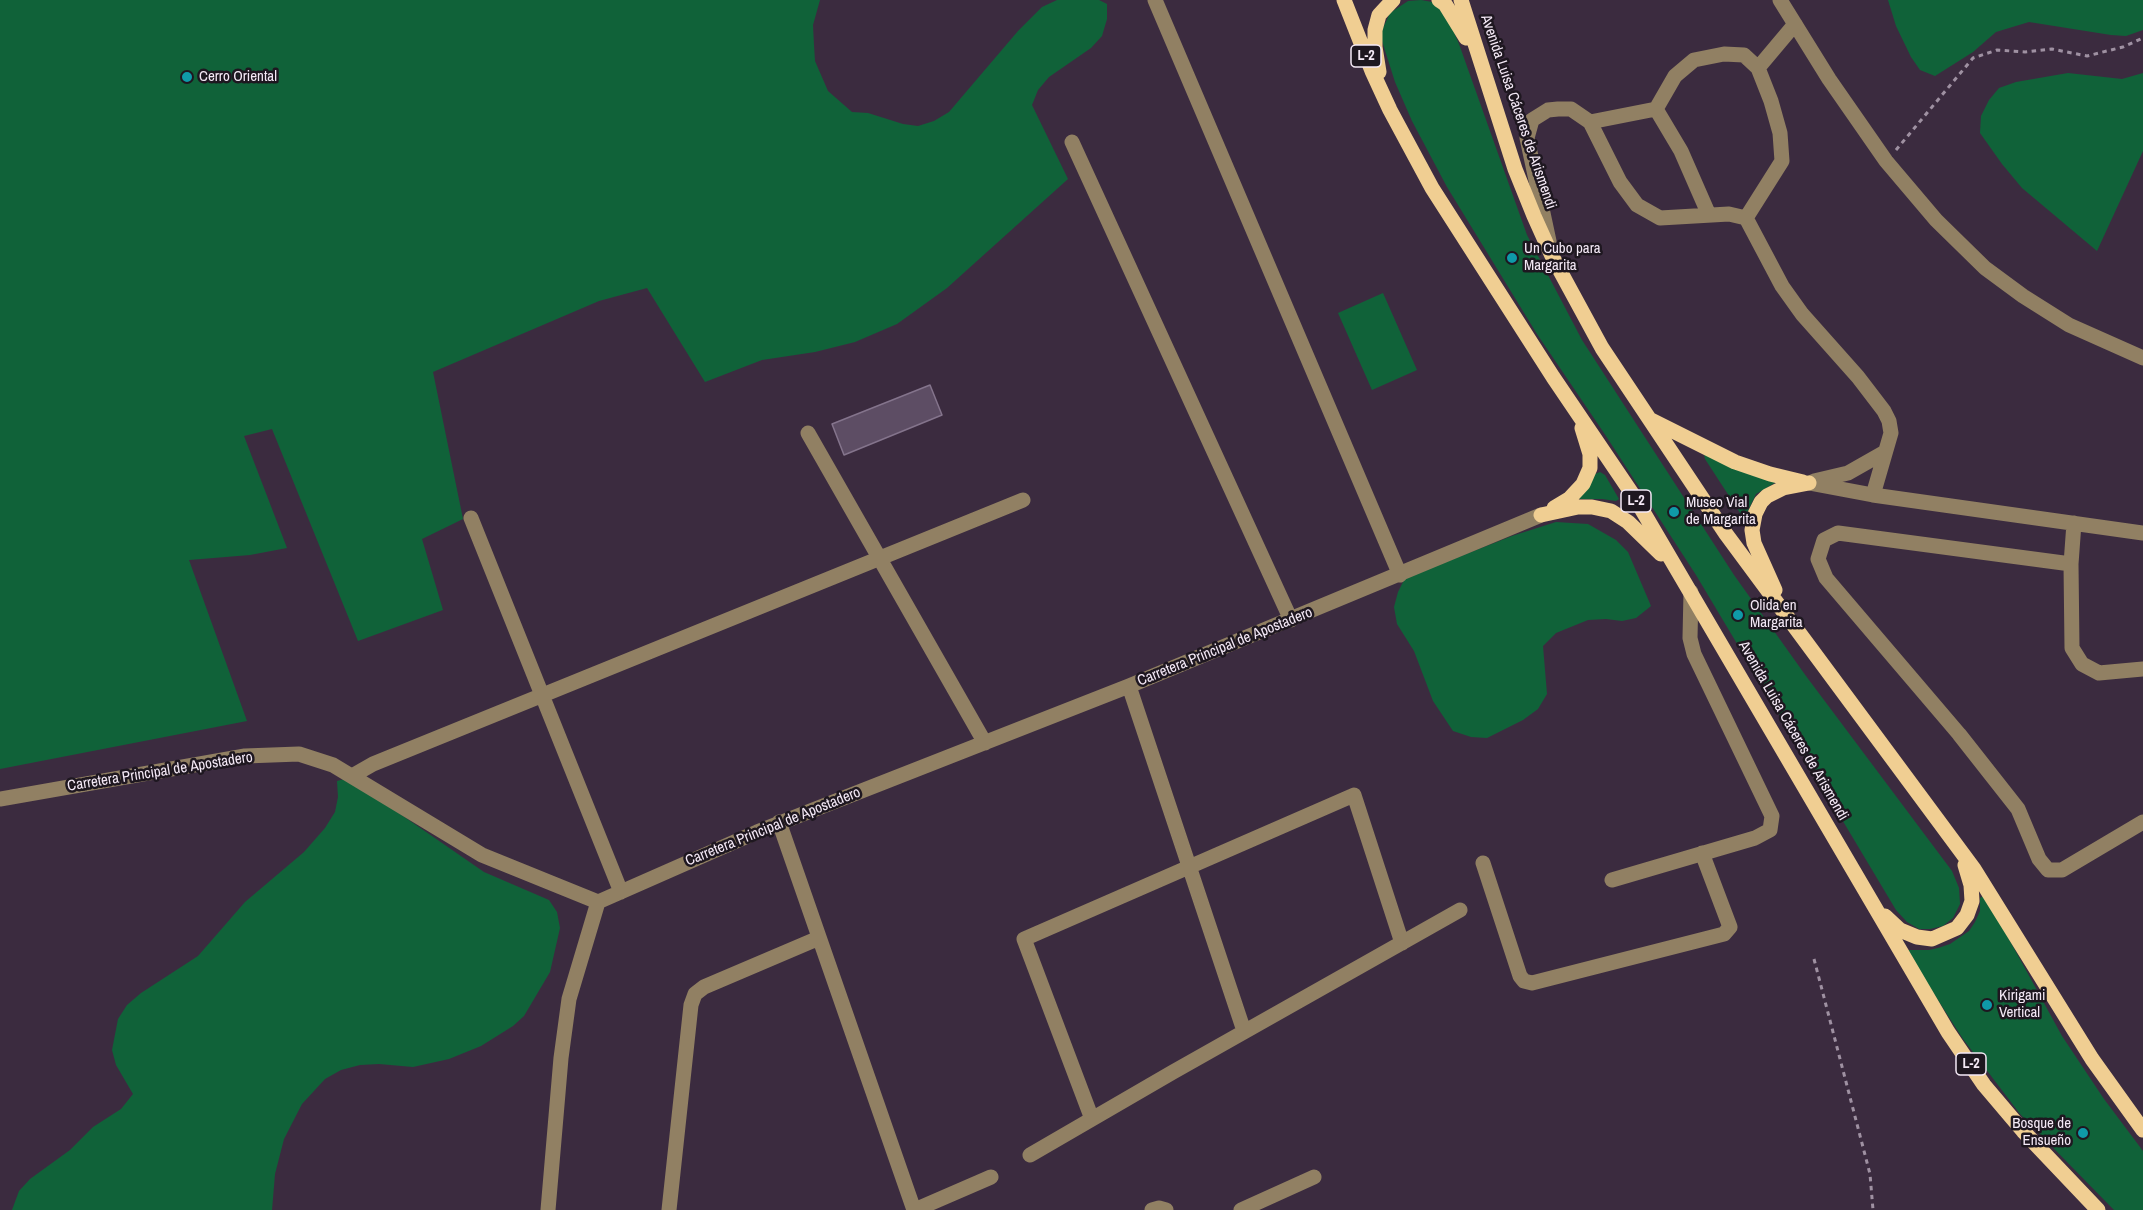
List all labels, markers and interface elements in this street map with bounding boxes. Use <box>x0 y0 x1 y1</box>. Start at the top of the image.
street label: Avenida Luisa Cáceres de Arismendi <box>1476 13 1560 211</box>
road number: L-2 <box>1351 45 1381 67</box>
place label: Cerro Oriental <box>199 68 277 86</box>
marker: Cerro Oriental <box>180 70 194 84</box>
place label: Un Cubo para Margarita <box>1524 240 1601 275</box>
marker: Un Cubo para Margarita <box>1505 251 1519 265</box>
road number: L-2 <box>1621 490 1651 512</box>
place label: Museo Vial de Margarita <box>1686 494 1756 529</box>
marker: Museo Vial de Margarita <box>1667 505 1681 519</box>
place label: Olida en Margarita <box>1750 597 1803 632</box>
street label: Carretera Principal de Apostadero <box>1135 604 1315 690</box>
marker: Olida en Margarita <box>1731 608 1745 622</box>
street label: Avenida Luisa Cáceres de Arismendi <box>1734 638 1852 824</box>
street label: Carretera Principal de Apostadero <box>66 748 254 796</box>
street label: Carretera Principal de Apostadero <box>683 784 863 870</box>
place label: Kirigami Vertical <box>1999 987 2045 1022</box>
marker: Kirigami Vertical <box>1980 998 1994 1012</box>
road number: L-2 <box>1956 1053 1986 1075</box>
place label: Bosque de Ensueño <box>2012 1115 2071 1150</box>
marker: Bosque de Ensueño <box>2076 1126 2090 1140</box>

